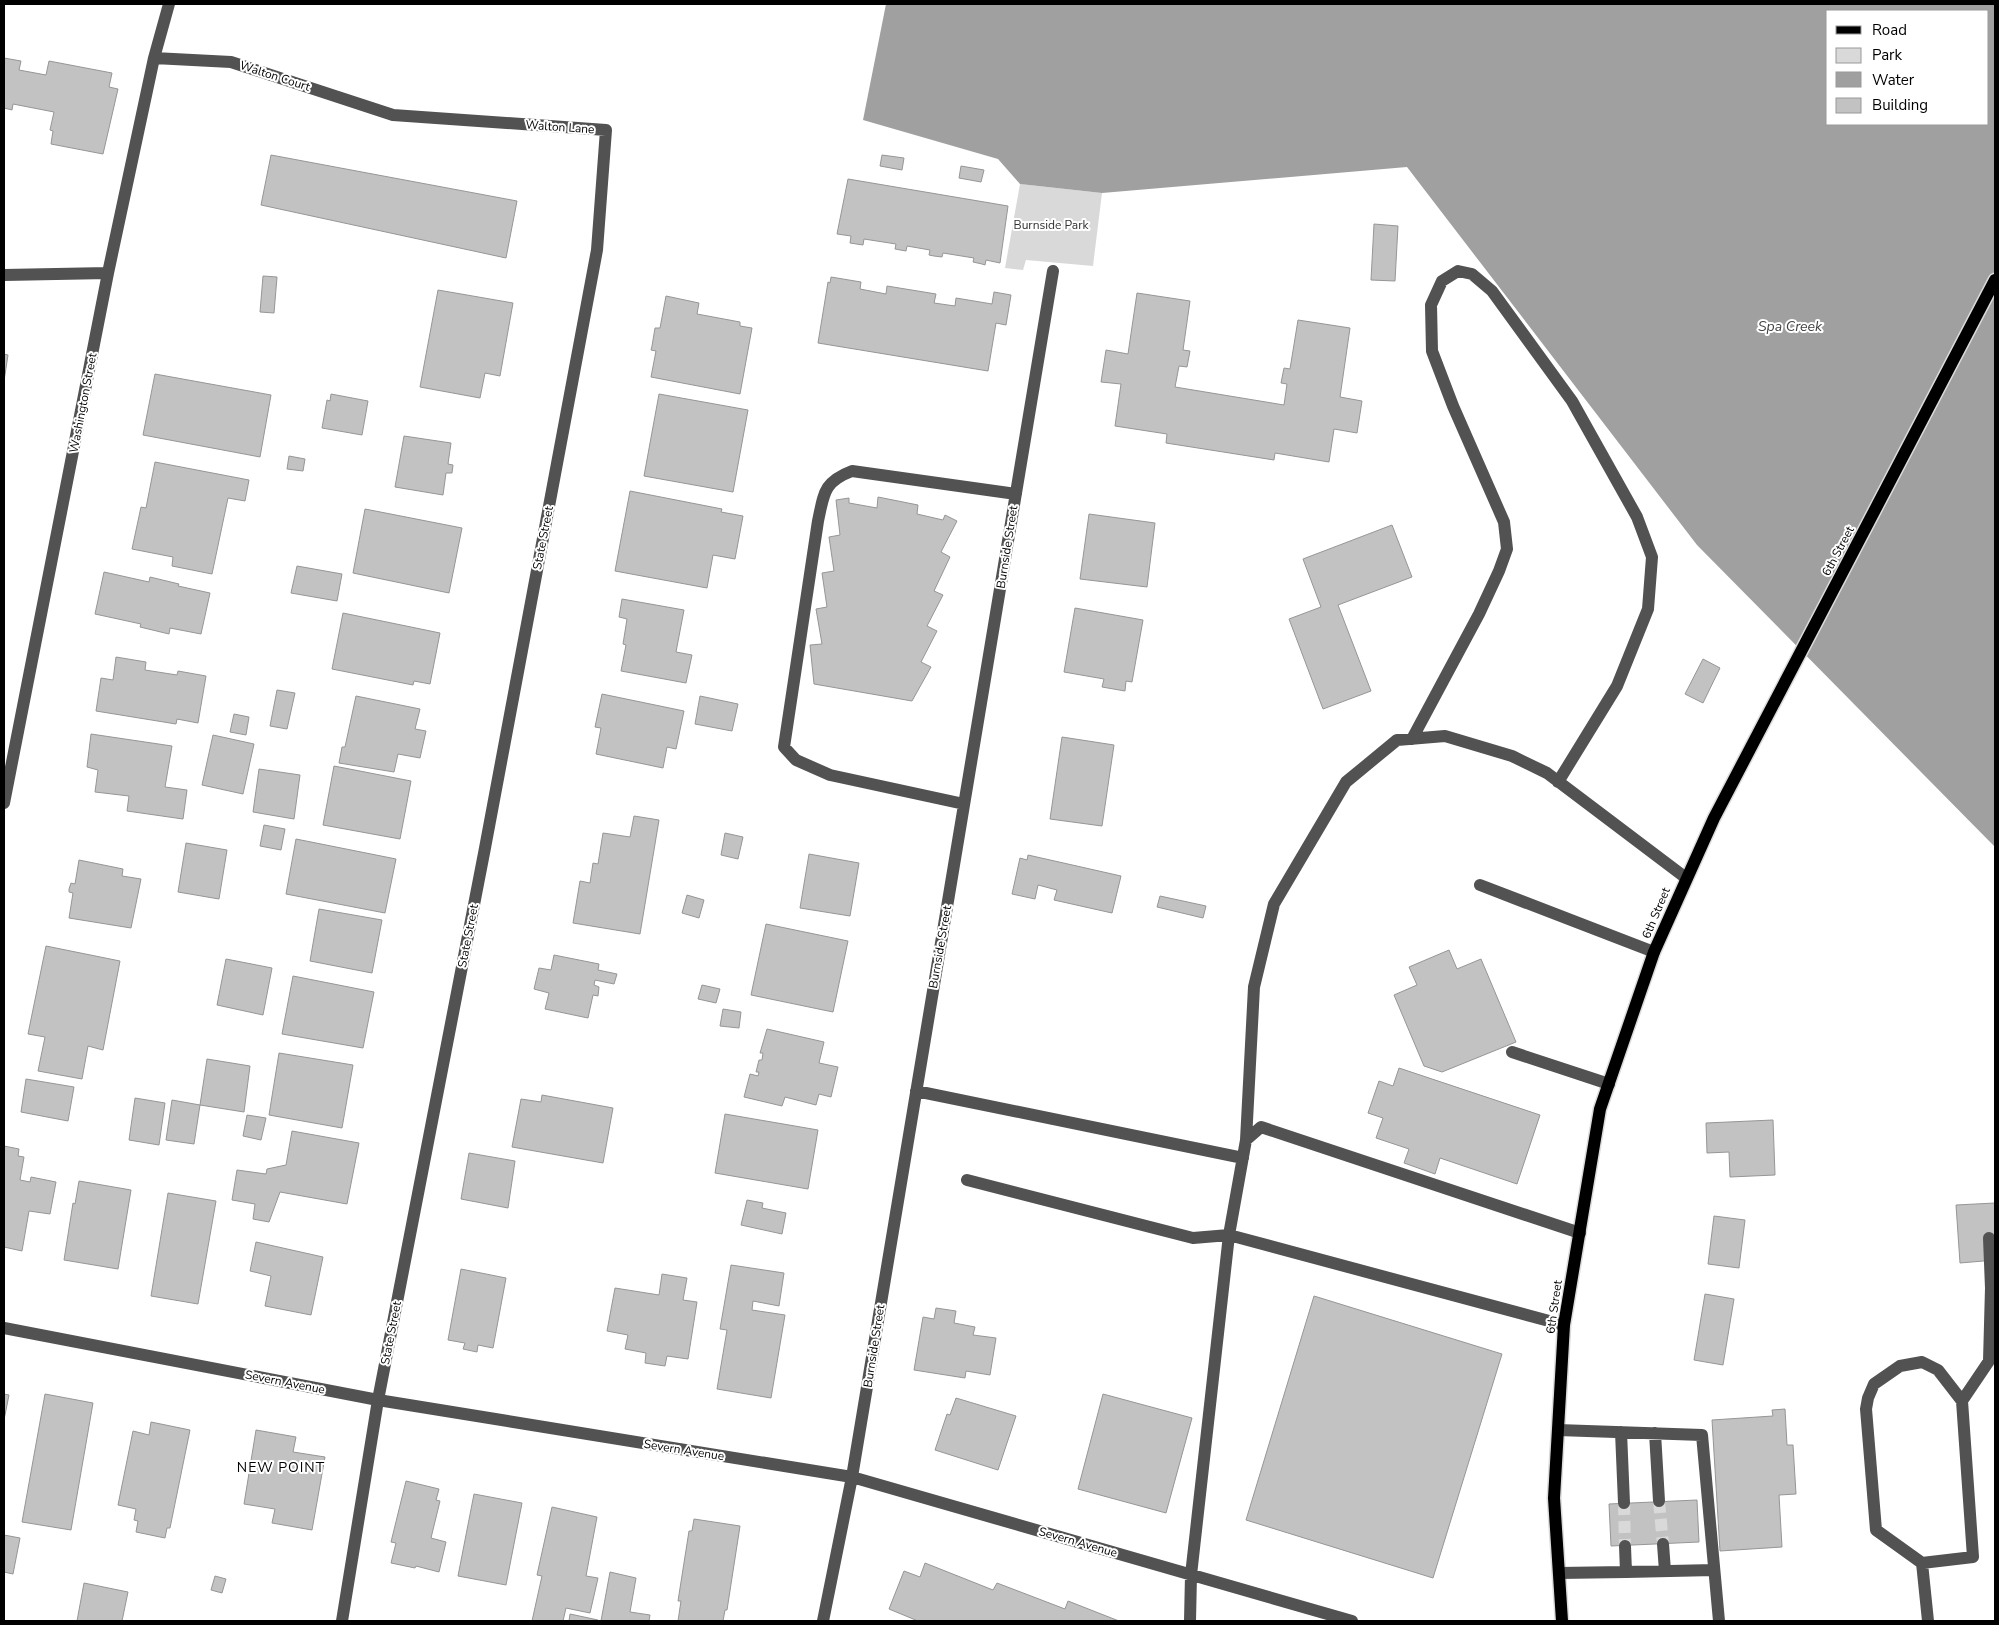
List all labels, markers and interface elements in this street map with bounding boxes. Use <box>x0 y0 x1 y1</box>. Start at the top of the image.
legend <box>1826 10 1989 125</box>
text: Road <box>1872 20 1907 40</box>
text: Park <box>1872 45 1902 65</box>
street label: Walton Court <box>238 57 313 95</box>
text: Water <box>1872 70 1915 90</box>
text: Building <box>1872 95 1928 115</box>
street label: Walton Lane <box>525 117 595 137</box>
park label: Burnside Park <box>1014 217 1089 233</box>
water label: Spa Creek <box>1758 317 1823 336</box>
street label: Washington Street <box>65 351 101 454</box>
street label: State Street <box>529 504 557 571</box>
street label: Burnside Street <box>993 504 1022 590</box>
street label: 6th Street <box>1818 523 1858 579</box>
street label: 6th Street <box>1638 884 1674 941</box>
street label: State Street <box>454 902 482 969</box>
street label: Burnside Street <box>925 904 955 990</box>
street label: 6th Street <box>1542 1278 1566 1335</box>
street label: State Street <box>377 1299 405 1366</box>
street label: Burnside Street <box>860 1303 889 1389</box>
street label: Severn Avenue <box>244 1366 326 1398</box>
street label: Severn Avenue <box>643 1436 725 1464</box>
district label: NEW POINT <box>237 1458 325 1477</box>
street label: Severn Avenue <box>1037 1523 1119 1561</box>

